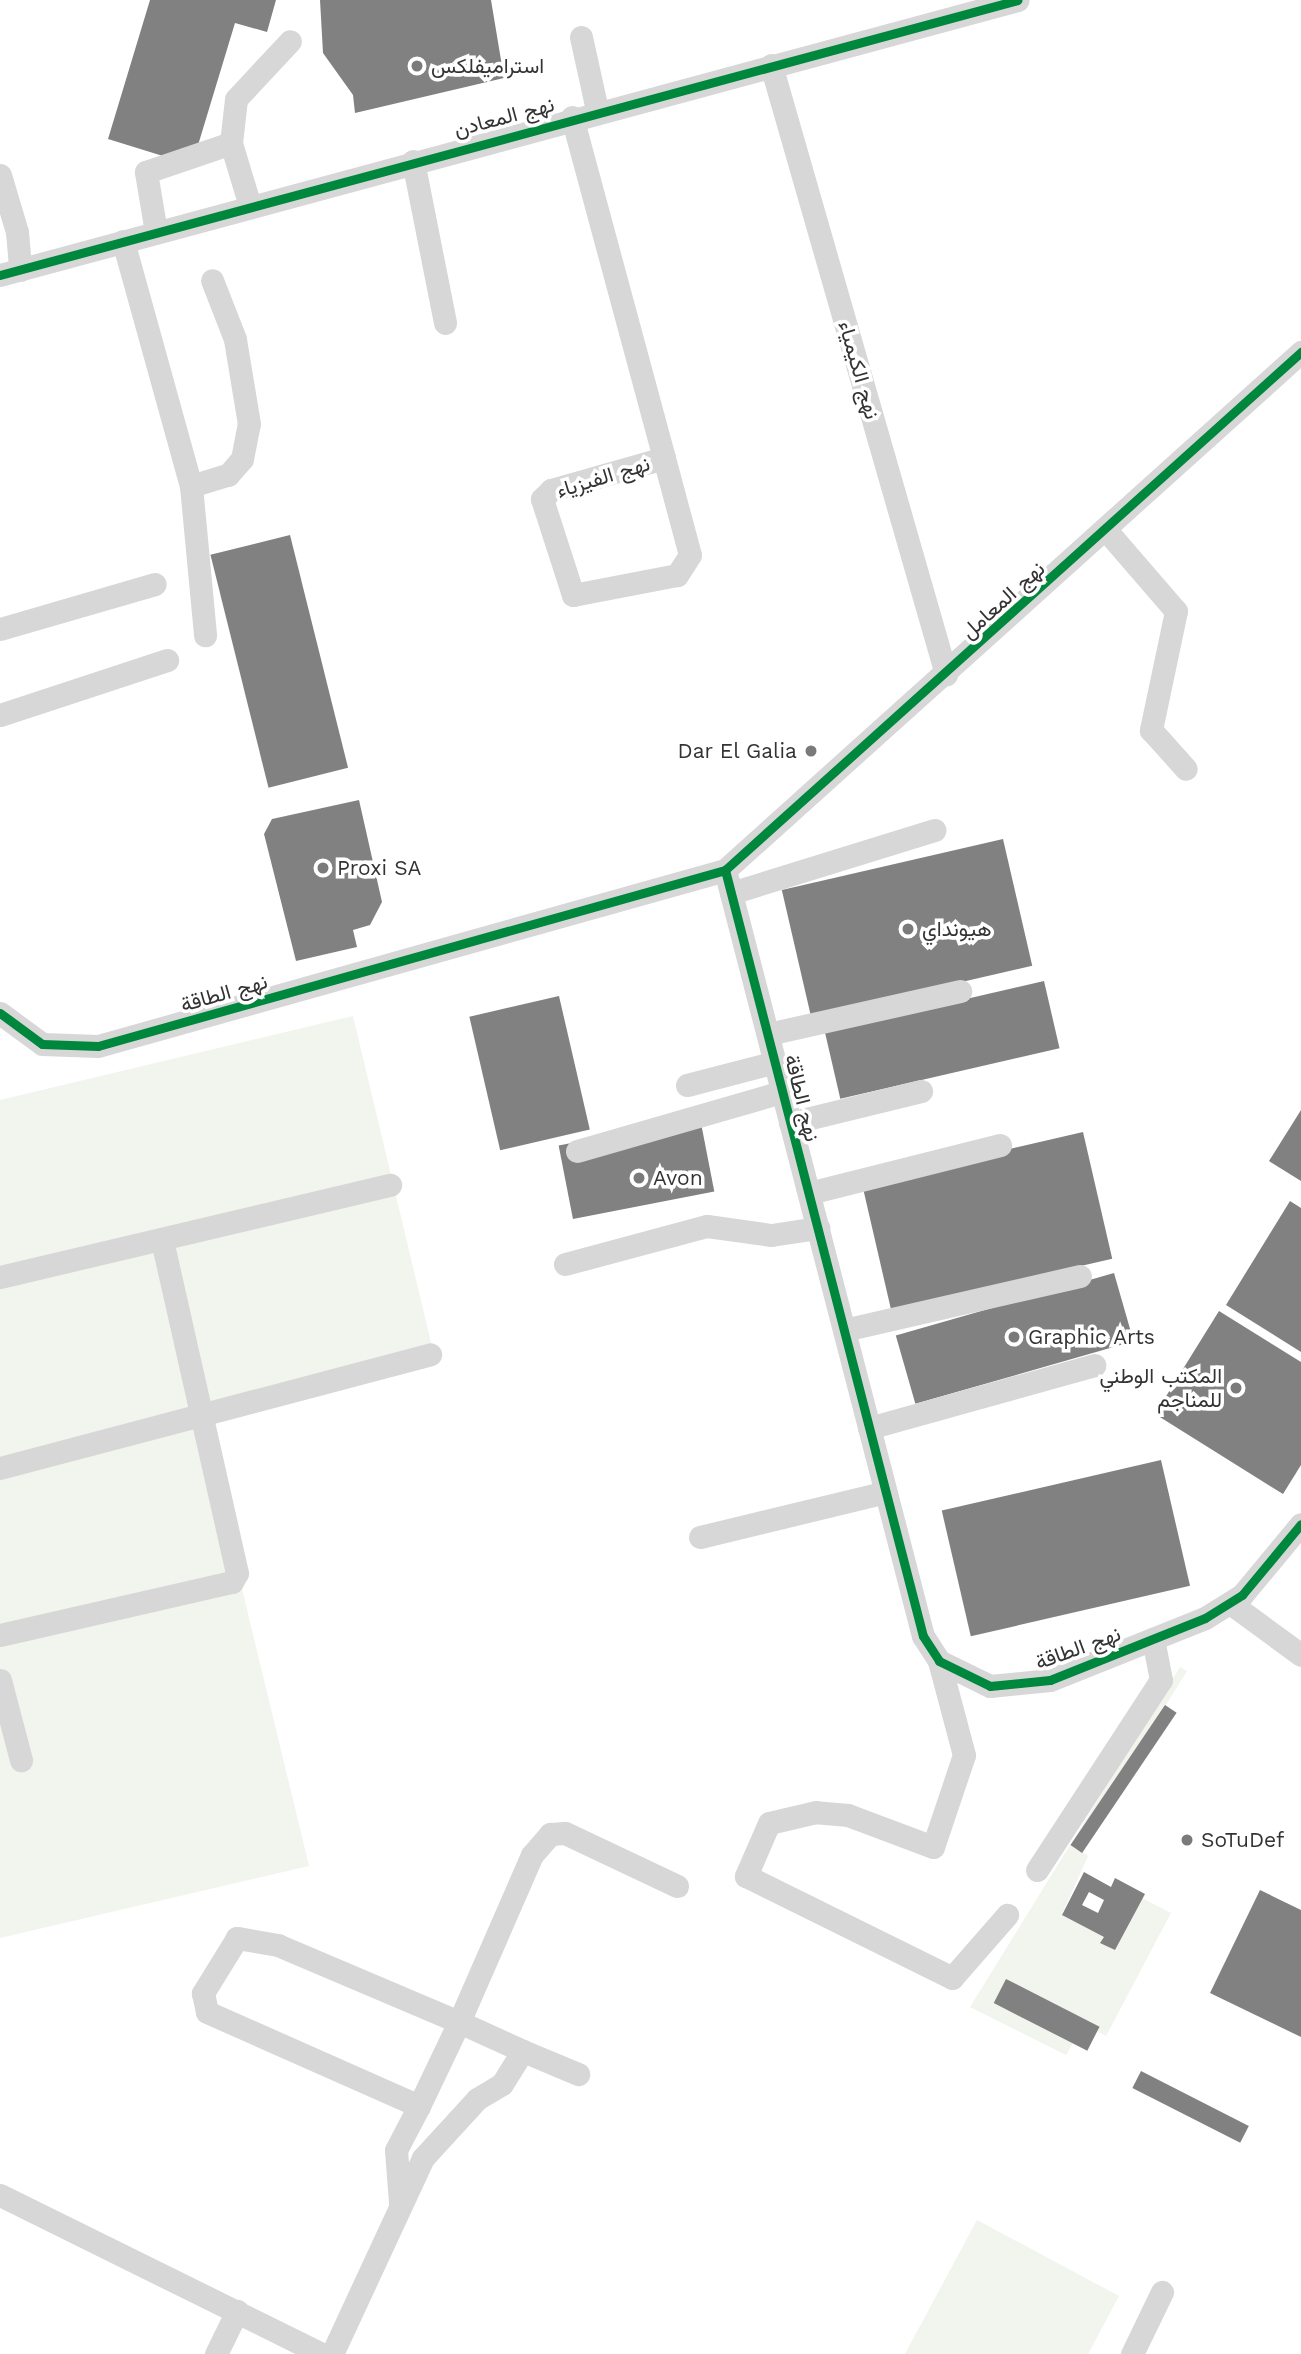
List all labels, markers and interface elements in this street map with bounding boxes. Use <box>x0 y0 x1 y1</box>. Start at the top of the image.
place label: استراميفلكس <box>431 53 544 79</box>
marker: استراميفلكس <box>409 58 425 74</box>
street label: نهج المعادن <box>451 92 557 142</box>
street label: نهج الكيمياء <box>833 318 885 422</box>
street label: نهج الفيزياء <box>553 451 653 503</box>
street label: نهج المعامل <box>956 556 1050 644</box>
place label: Dar El Galia <box>676 738 797 764</box>
marker: Dar El Galia <box>803 743 819 759</box>
place label: Proxi SA <box>337 855 421 881</box>
marker: Proxi SA <box>315 860 331 876</box>
place label: هيونداي <box>922 916 992 942</box>
marker: هيونداي <box>900 921 916 937</box>
street label: نهج الطاقة <box>178 969 270 1017</box>
street label: نهج الطاقة <box>779 1052 825 1144</box>
place label: Avon <box>653 1165 703 1191</box>
marker: Avon <box>631 1170 647 1186</box>
place label: Graphic Arts <box>1028 1324 1156 1350</box>
marker: Graphic Arts <box>1006 1329 1022 1345</box>
place label: المكتب الوطني للمناجم <box>1099 1363 1222 1413</box>
marker: المكتب الوطني للمناجم <box>1228 1380 1244 1396</box>
street label: نهج الطاقة <box>1032 1621 1124 1675</box>
place label: SoTuDef <box>1201 1827 1284 1853</box>
marker: SoTuDef <box>1179 1832 1195 1848</box>

